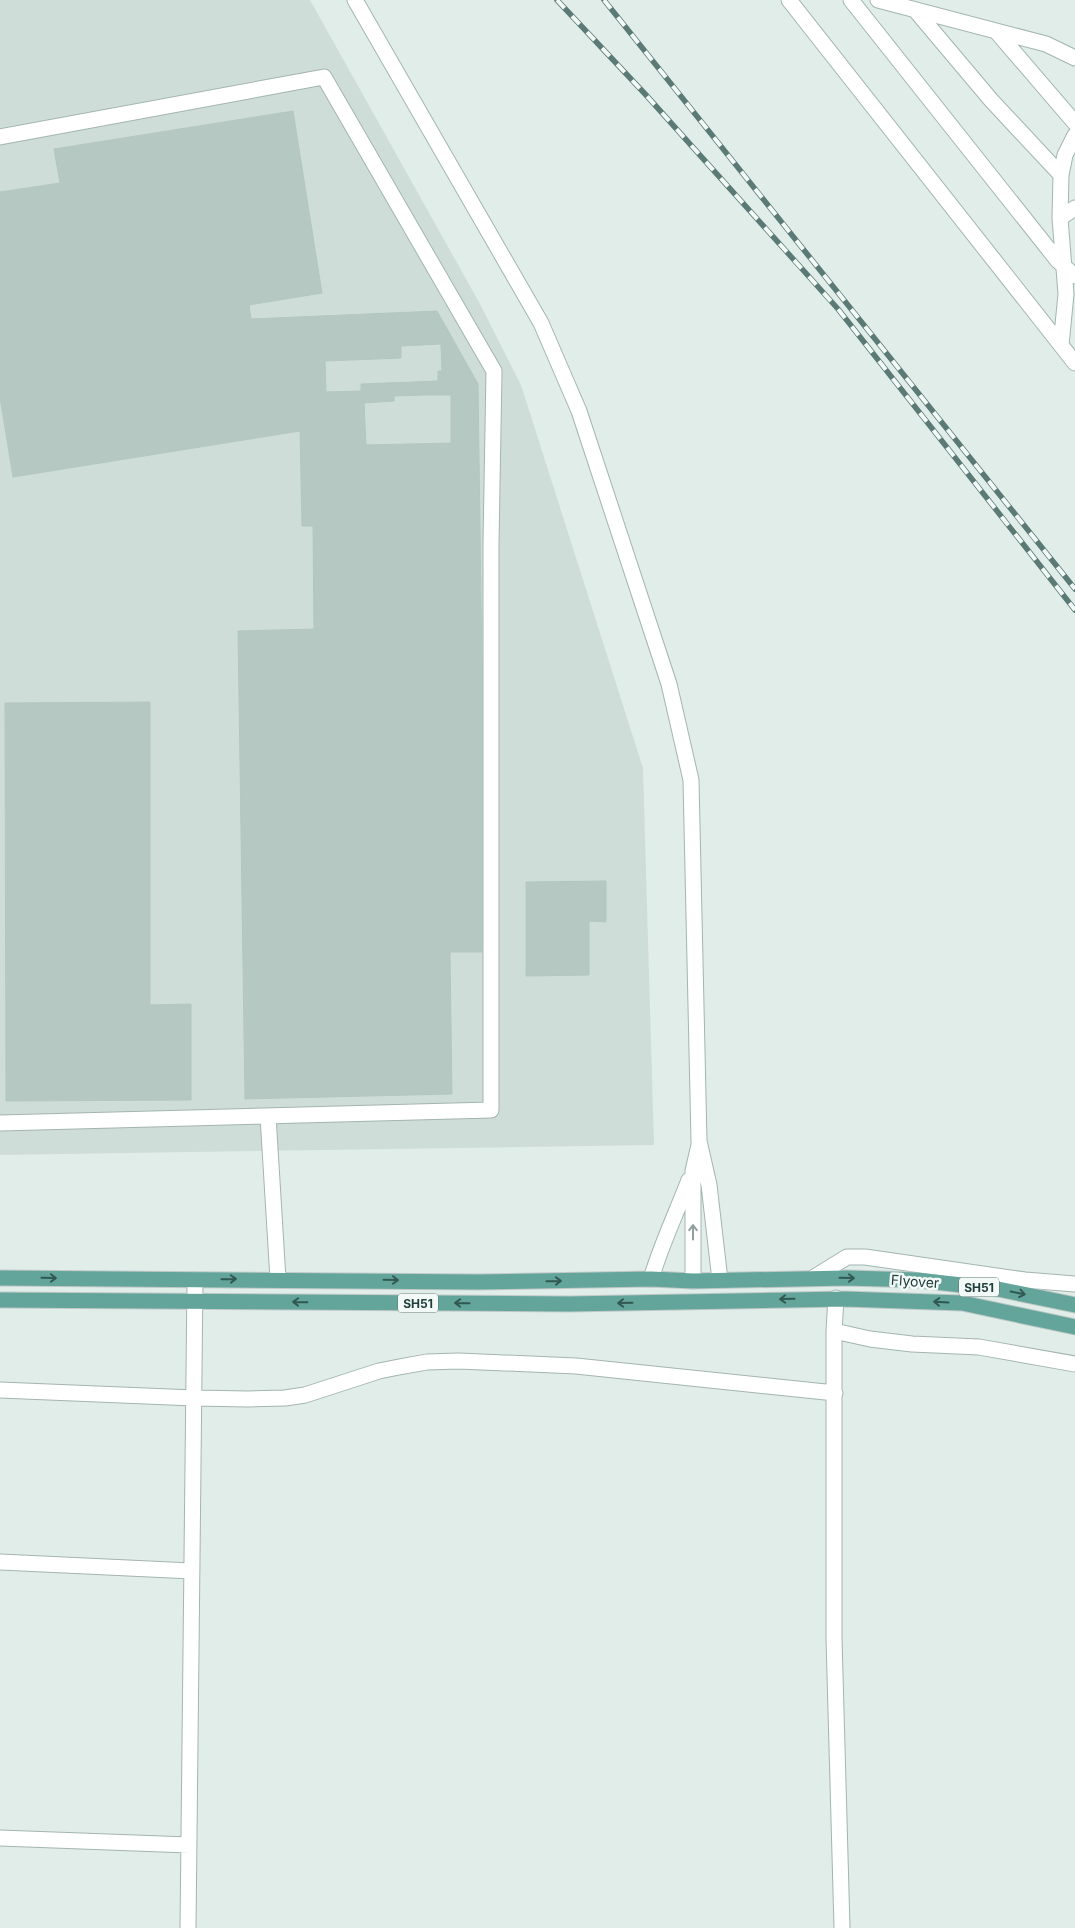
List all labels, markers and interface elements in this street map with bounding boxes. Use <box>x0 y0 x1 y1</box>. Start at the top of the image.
one-way arrow <box>688 1224 698 1240</box>
street label: Flyover <box>890 1271 940 1291</box>
one-way arrow <box>40 1273 56 1283</box>
one-way arrow <box>839 1273 855 1283</box>
one-way arrow <box>220 1274 236 1284</box>
one-way arrow <box>382 1275 399 1285</box>
one-way arrow <box>545 1276 561 1285</box>
road number: SH51 <box>959 1277 999 1296</box>
one-way arrow <box>1009 1289 1025 1299</box>
road number: SH51 <box>398 1294 438 1312</box>
one-way arrow <box>779 1295 795 1304</box>
one-way arrow <box>292 1297 308 1307</box>
one-way arrow <box>617 1298 633 1308</box>
one-way arrow <box>933 1298 949 1307</box>
one-way arrow <box>454 1299 470 1308</box>

